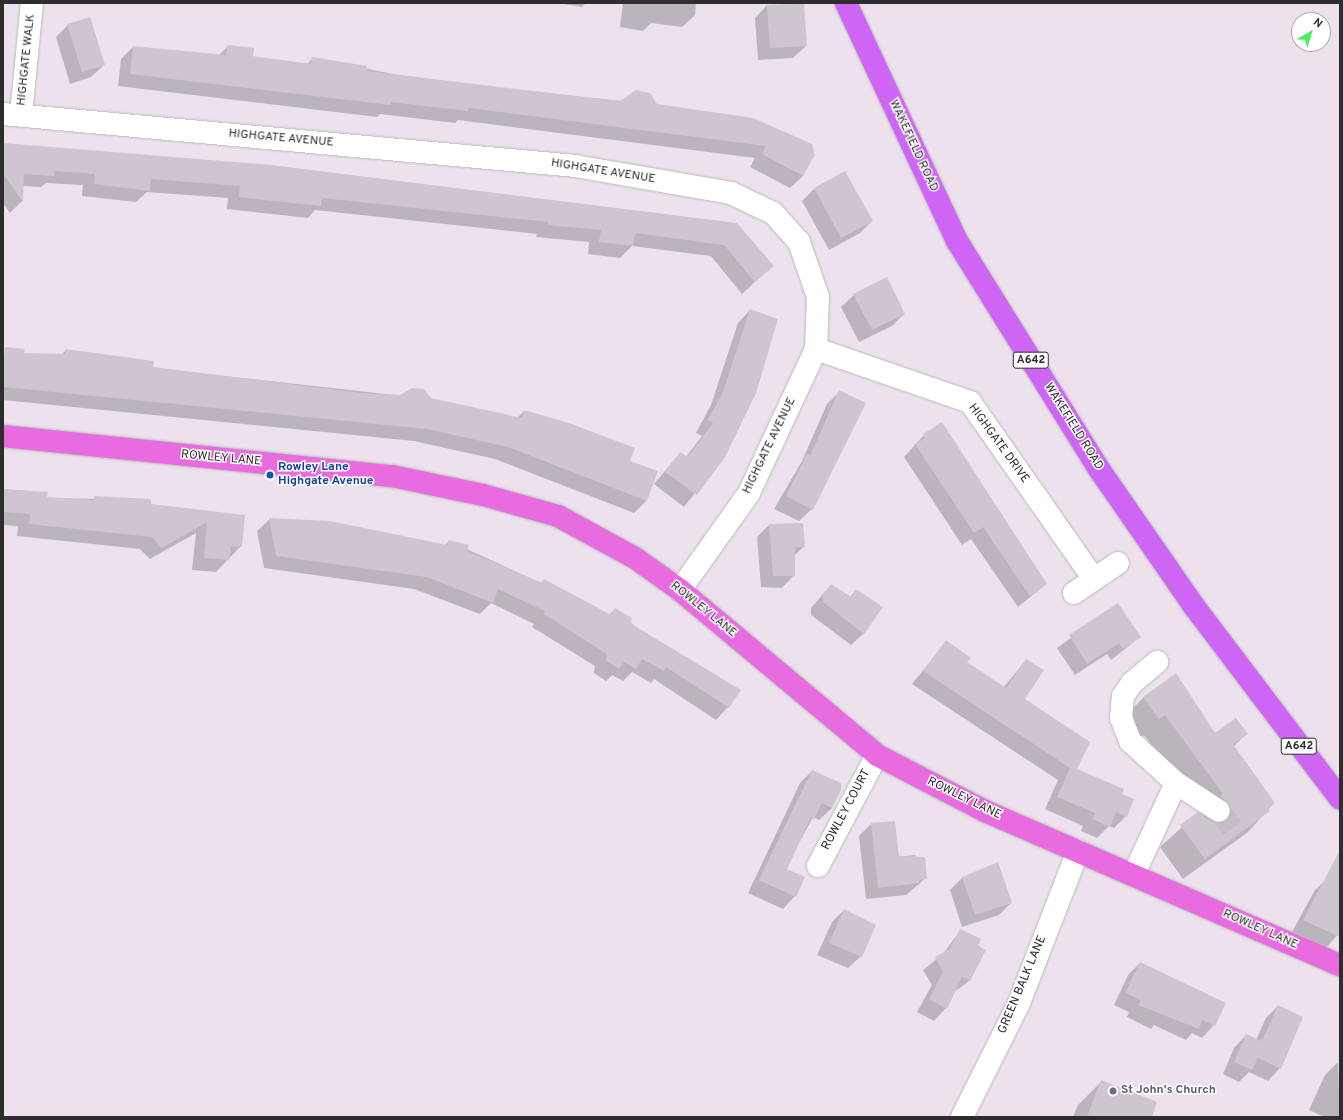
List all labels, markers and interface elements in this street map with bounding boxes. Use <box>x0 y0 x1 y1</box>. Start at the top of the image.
north arrow <box>1291 12 1331 52</box>
street label: HIGHGATE WALK <box>15 13 39 107</box>
text: N <box>1310 15 1325 31</box>
street label: WAKEFIELD ROAD <box>885 98 941 194</box>
street label: HIGHGATE AVENUE <box>228 127 334 151</box>
street label: HIGHGATE AVENUE <box>550 157 656 187</box>
road number: A642 <box>1012 351 1050 369</box>
street label: WAKEFIELD ROAD <box>1040 381 1106 473</box>
street label: HIGHGATE AVENUE <box>740 395 800 497</box>
street label: HIGHGATE DRIVE <box>964 402 1032 486</box>
street label: ROWLEY LANE <box>180 448 262 470</box>
place label: Rowley Lane Highgate Avenue <box>278 461 374 489</box>
marker: Rowley Lane Highgate Avenue <box>265 470 275 480</box>
street label: ROWLEY LANE <box>667 579 739 641</box>
road number: A642 <box>1280 737 1318 755</box>
street label: ROWLEY COURT <box>820 767 874 853</box>
street label: ROWLEY LANE <box>924 775 1004 823</box>
street label: ROWLEY LANE <box>1220 907 1300 953</box>
street label: GREEN BALK LANE <box>996 934 1050 1036</box>
place label: St John's Church <box>1121 1084 1216 1098</box>
marker: St John's Church <box>1108 1086 1118 1096</box>

